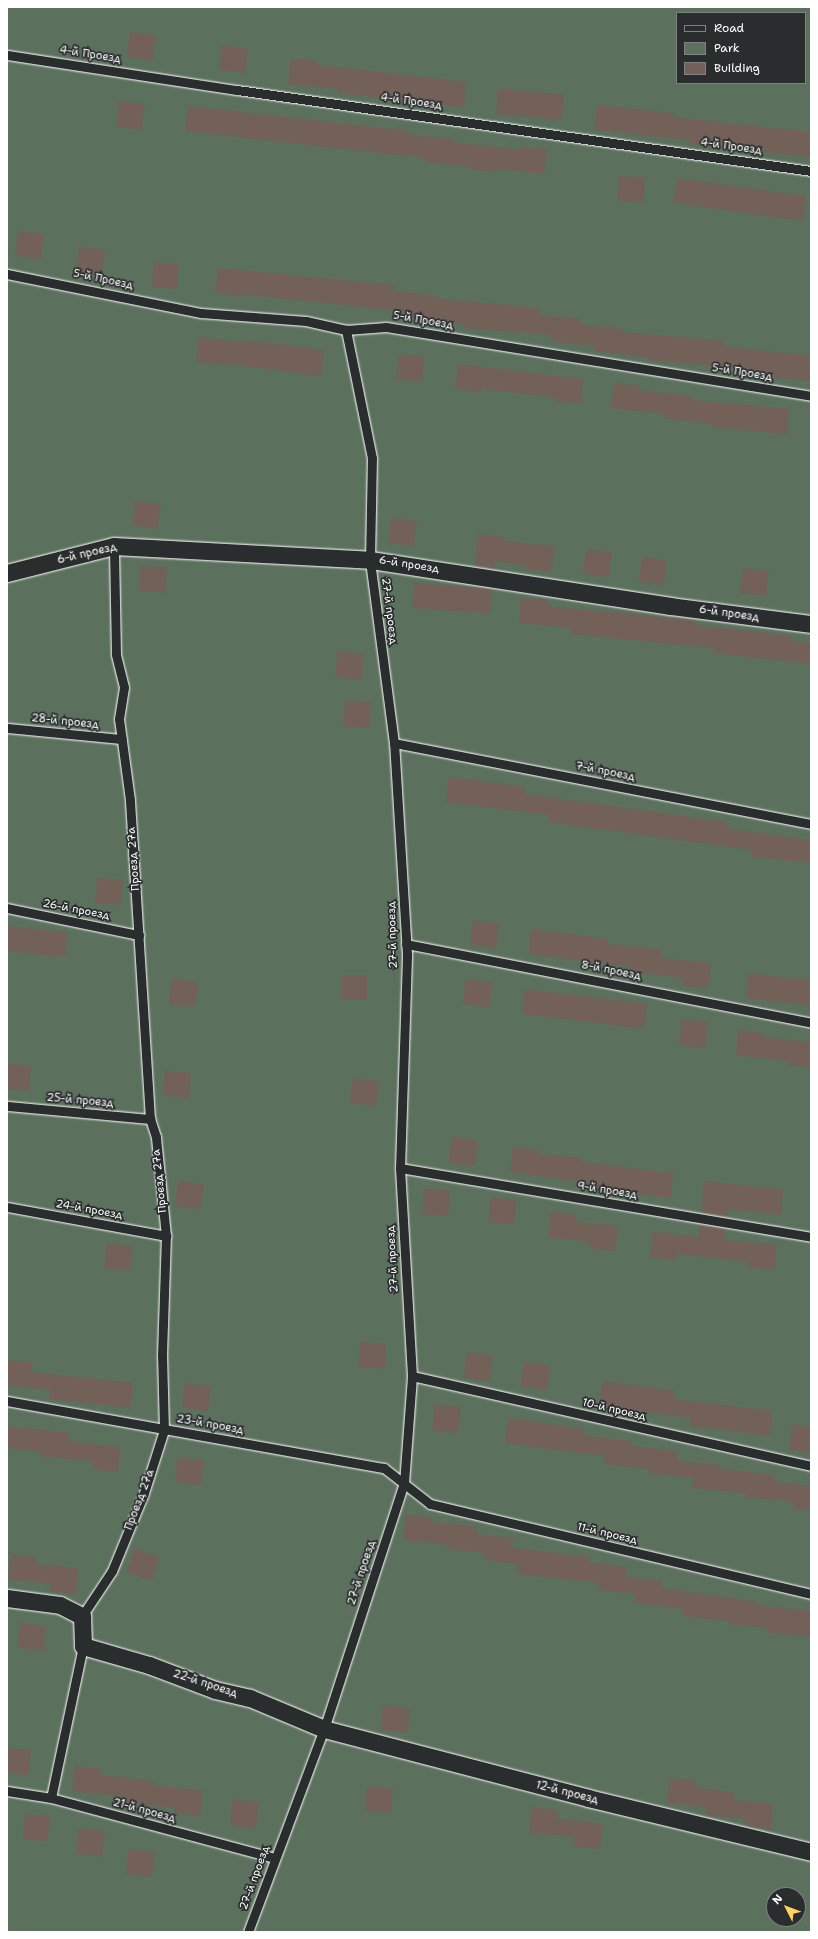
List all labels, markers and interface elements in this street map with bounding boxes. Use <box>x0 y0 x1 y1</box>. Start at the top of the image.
legend <box>676 12 806 84</box>
text: Road <box>714 20 744 36</box>
text: Park <box>714 40 740 56</box>
street label: 4-й Проезд <box>58 44 122 66</box>
text: Building <box>714 60 760 76</box>
street label: 4-й Проезд <box>379 91 443 113</box>
street label: 4-й Проезд <box>699 136 763 158</box>
street label: 5-й Проезд <box>72 267 134 293</box>
street label: 5-й Проезд <box>392 309 454 333</box>
street label: 5-й Проезд <box>711 362 773 384</box>
street label: 6-й проезд <box>56 541 118 567</box>
street label: 6-й проезд <box>378 554 440 576</box>
street label: 27-й проезд <box>378 577 400 645</box>
street label: 6-й проезд <box>698 603 760 625</box>
street label: 28-й проезд <box>31 712 99 732</box>
street label: 7-й проезд <box>574 760 636 784</box>
street label: Проезд 27а <box>125 827 143 891</box>
street label: 26-й проезд <box>41 897 111 923</box>
street label: 27-й проезд <box>385 901 401 969</box>
street label: 8-й проезд <box>580 959 642 983</box>
street label: 25-й проезд <box>46 1091 114 1111</box>
street label: Проезд 27а <box>150 1149 170 1213</box>
street label: 9-й проезд <box>576 1180 638 1202</box>
street label: 24-й проезд <box>54 1198 124 1222</box>
street label: 27-й проезд <box>385 1225 401 1293</box>
street label: 10-й проезд <box>581 1396 647 1424</box>
street label: 23-й проезд <box>175 1413 245 1437</box>
street label: Проезд 27а <box>122 1468 158 1532</box>
street label: 11-й проезд <box>576 1521 638 1547</box>
street label: 27-й проезд <box>345 1539 379 1607</box>
street label: 22-й проезд <box>171 1667 239 1701</box>
street label: 12-й проезд <box>534 1779 600 1807</box>
street label: 21-й проезд <box>111 1796 177 1826</box>
street label: 27-й проезд <box>237 1844 273 1912</box>
north arrow <box>766 1887 806 1927</box>
text: N <box>769 1891 786 1908</box>

